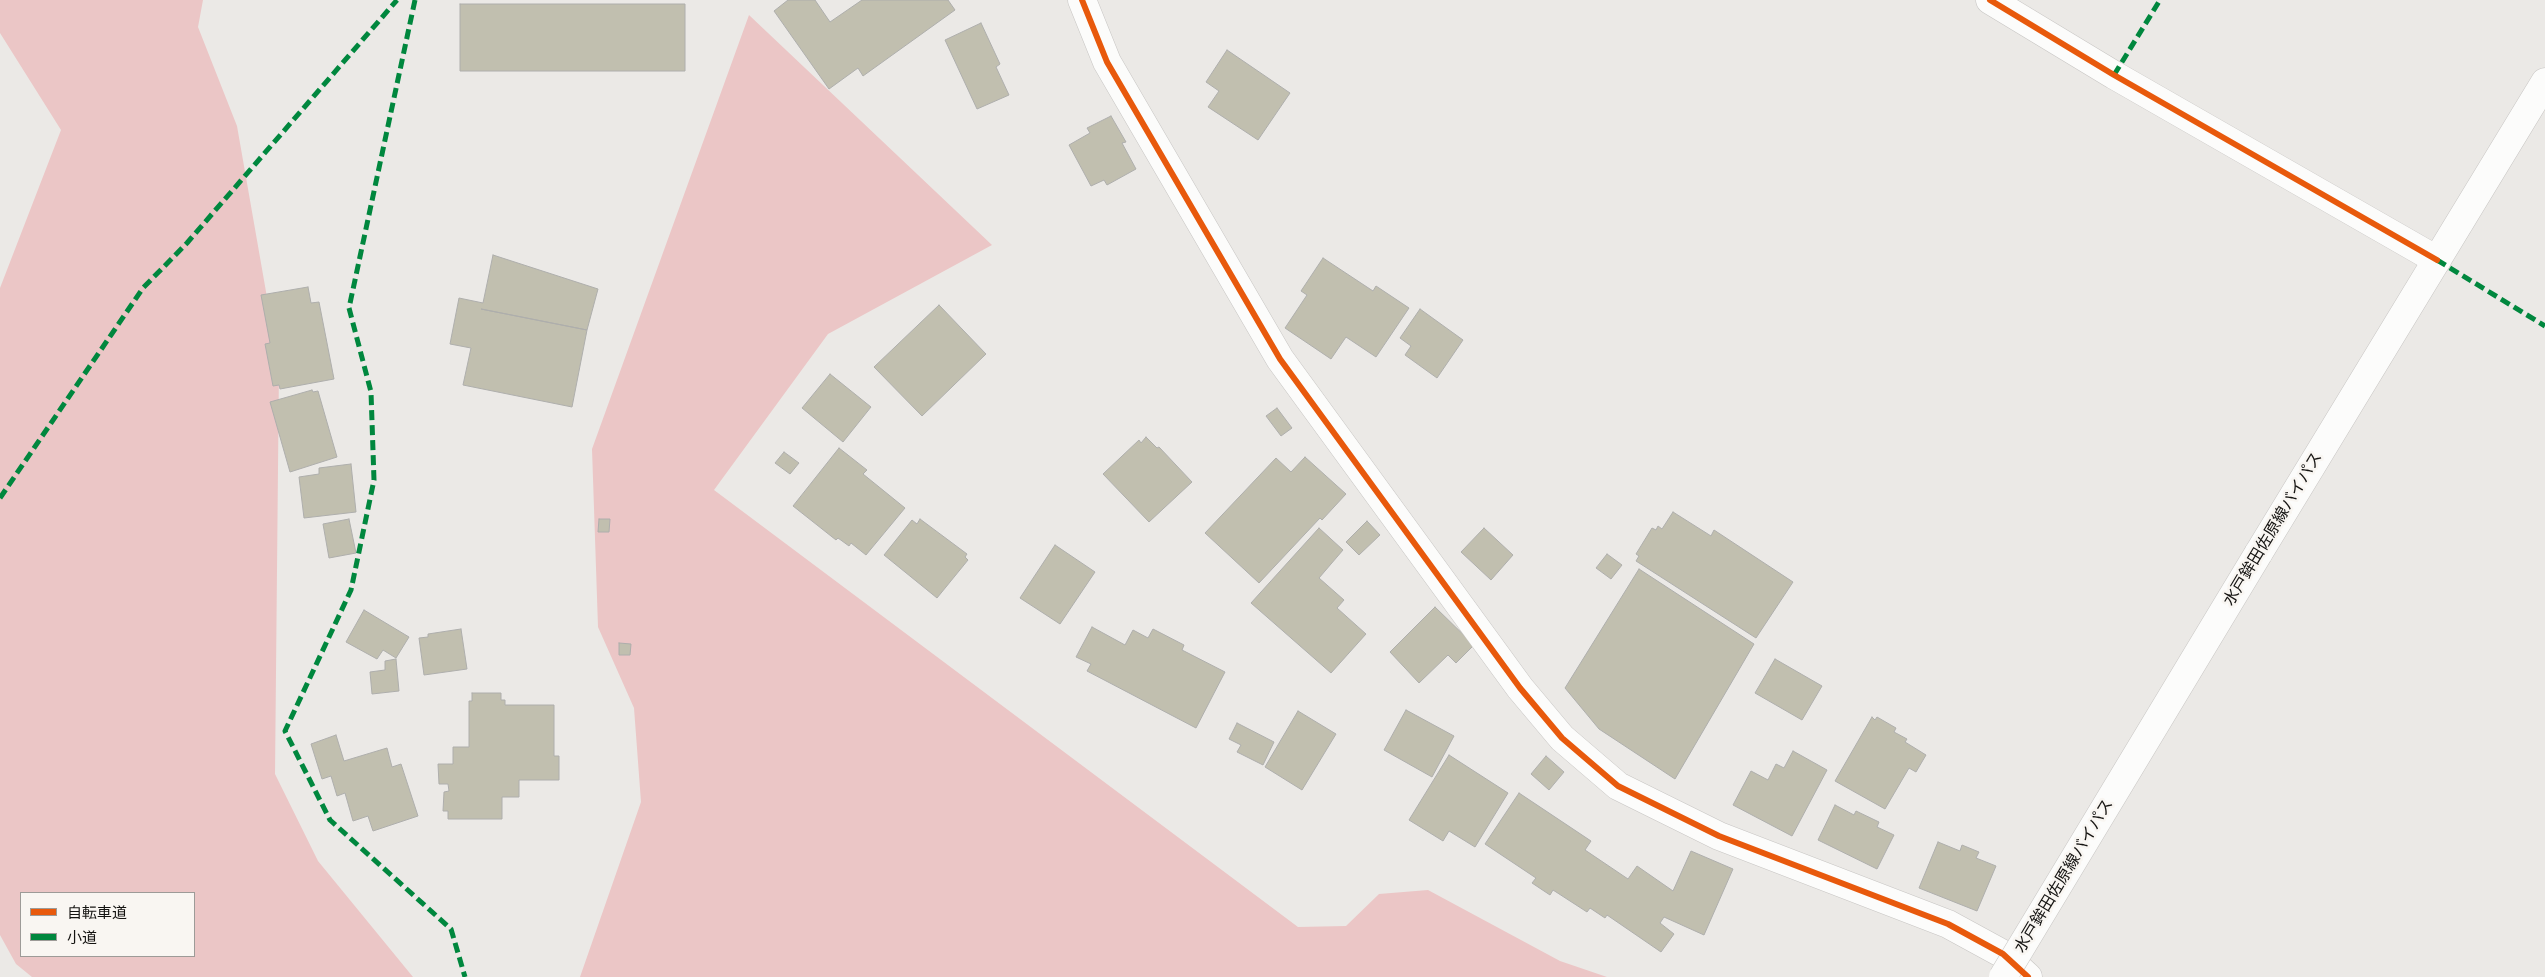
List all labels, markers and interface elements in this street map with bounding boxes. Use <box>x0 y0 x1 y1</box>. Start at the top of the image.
street label: 水戸鉾田佐原線バイパス <box>2219 449 2327 609</box>
street label: 水戸鉾田佐原線バイパス <box>2010 796 2118 956</box>
legend <box>20 892 195 957</box>
text: 自転車道 <box>67 903 127 922</box>
text: 小道 <box>67 928 97 947</box>

